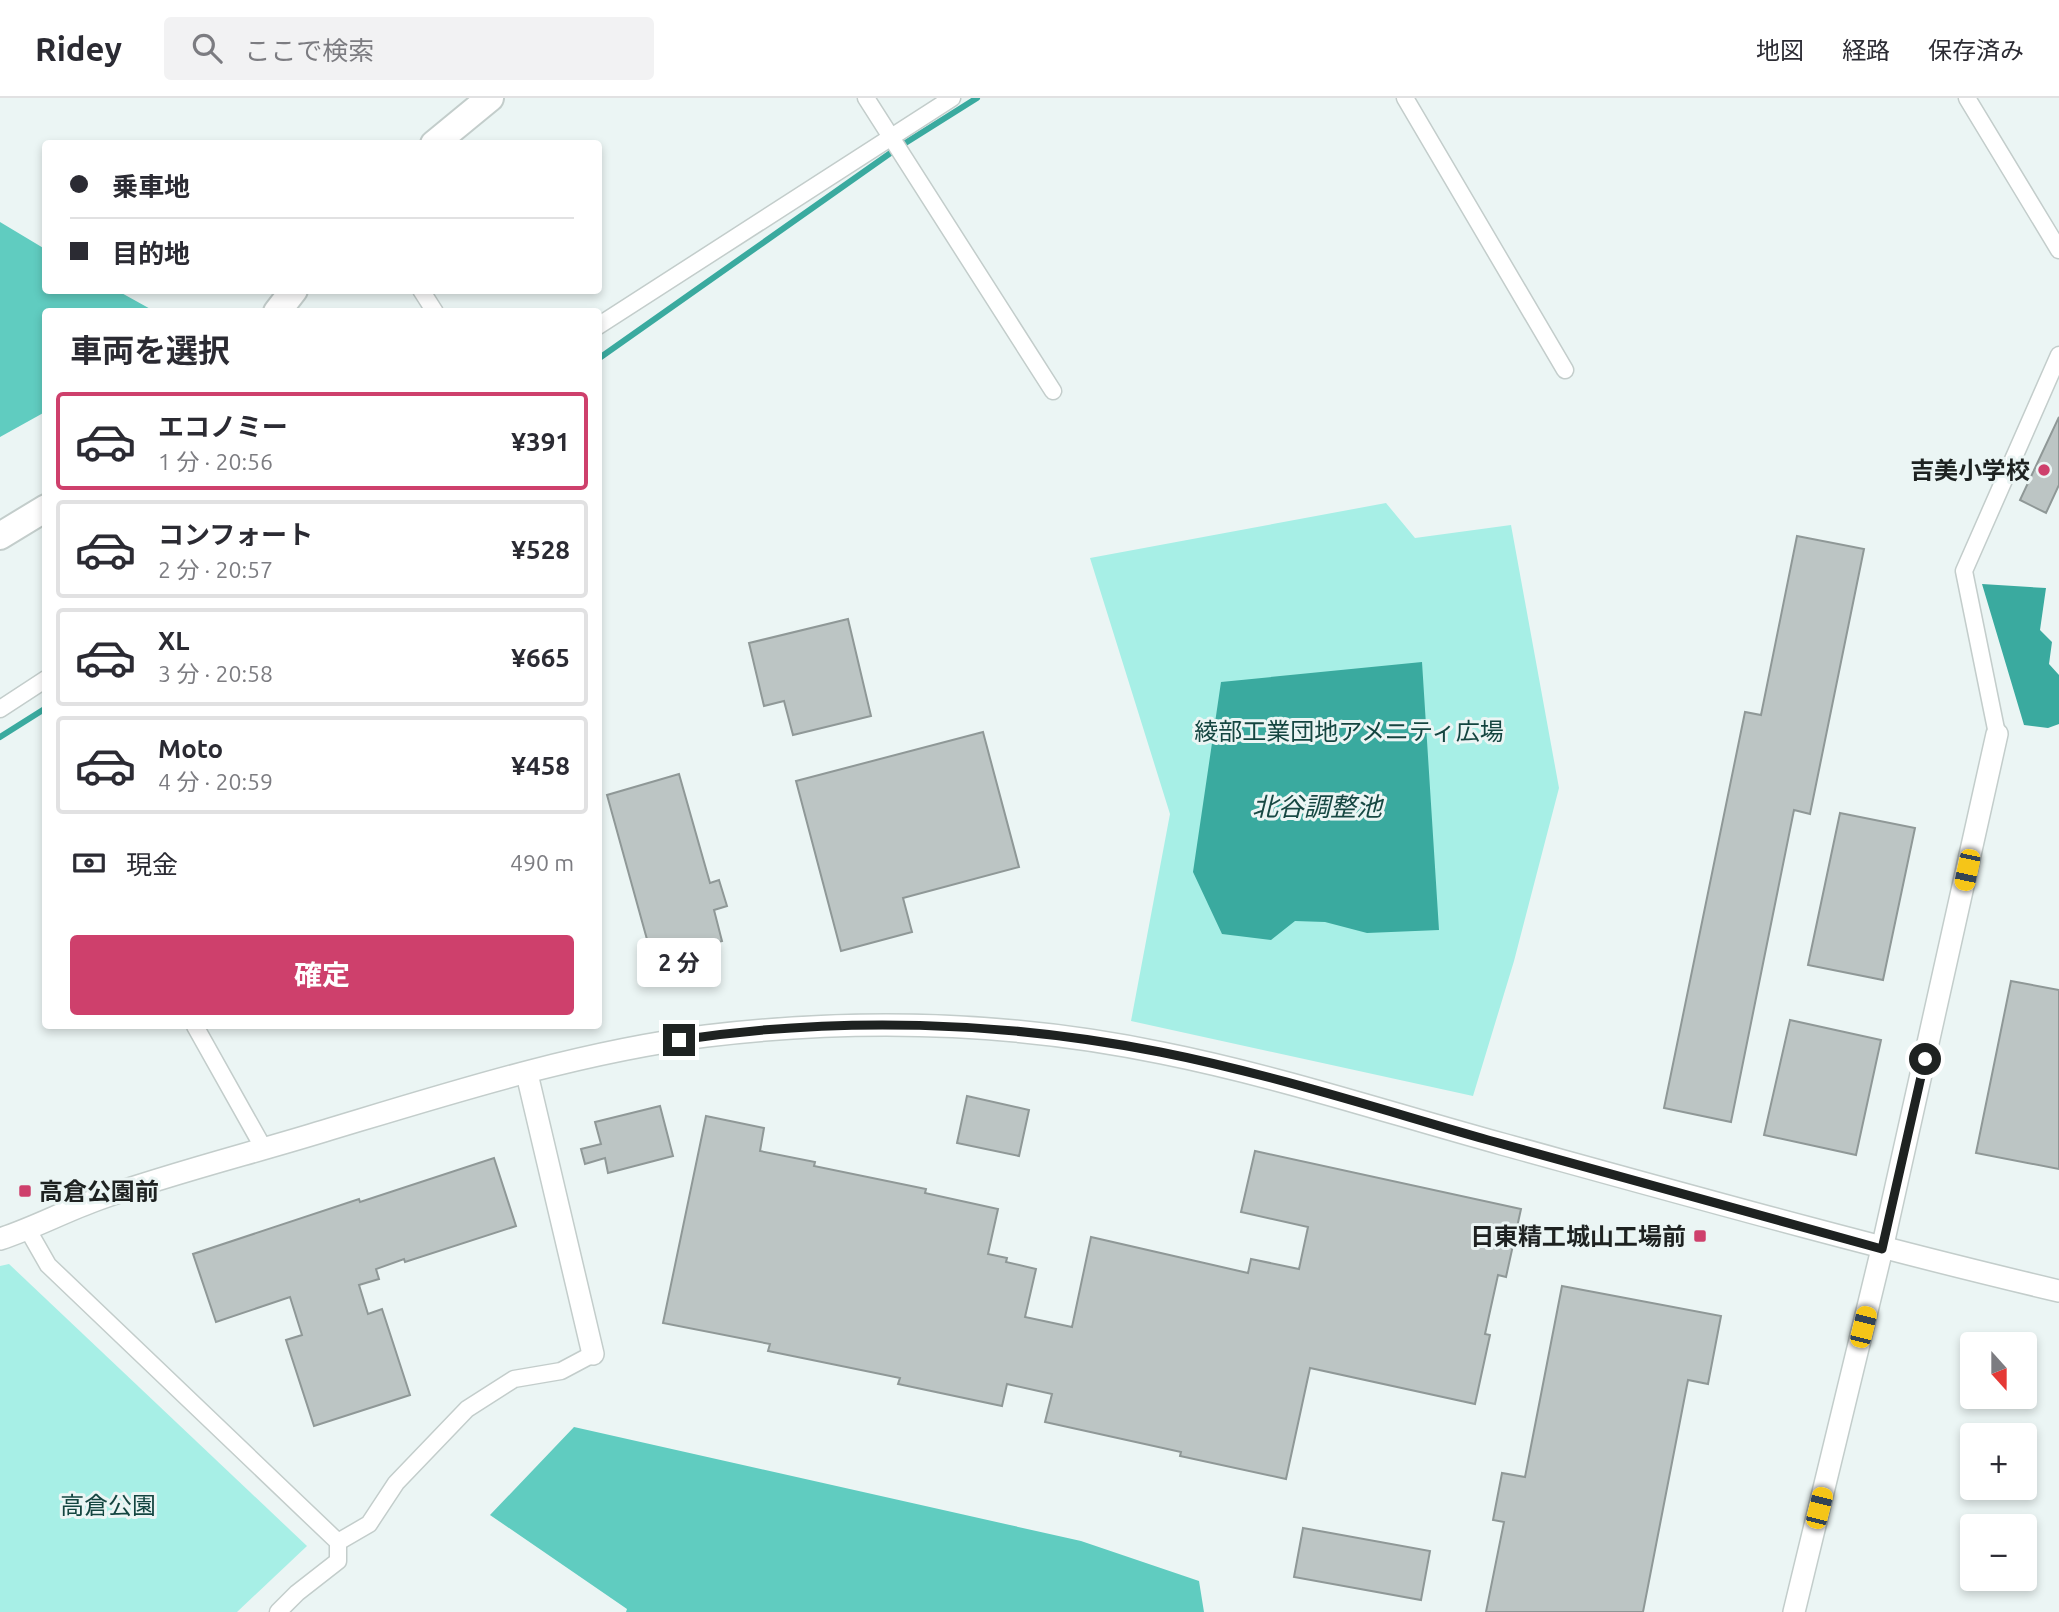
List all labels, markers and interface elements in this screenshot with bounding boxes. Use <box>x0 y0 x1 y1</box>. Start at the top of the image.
search box <box>164 17 654 80</box>
icon: search <box>188 29 226 67</box>
text: Ridey <box>35 30 122 67</box>
text: ここで検索 <box>244 36 374 65</box>
text: 地図 <box>1756 37 1804 64</box>
text: 経路 <box>1842 37 1890 64</box>
text: 保存済み <box>1928 37 2024 64</box>
text: 乗車地 <box>112 172 190 201</box>
text: 目的地 <box>112 239 190 268</box>
text: 車両を選択 <box>70 332 230 368</box>
icon: car <box>74 410 137 473</box>
text: エコノミー <box>158 412 288 441</box>
text: ¥391 <box>511 427 570 456</box>
text: 1 分 · 20:56 <box>158 449 273 474</box>
place label: 吉美小学校 <box>1910 457 2030 484</box>
marker: 吉美小学校 <box>2036 462 2052 478</box>
icon: car <box>74 518 137 581</box>
text: コンフォート <box>158 520 313 549</box>
text: ¥528 <box>511 535 570 564</box>
text: 2 分 · 20:57 <box>158 557 273 582</box>
icon: car <box>74 626 137 689</box>
text: XL <box>158 626 189 655</box>
text: ¥665 <box>511 643 570 672</box>
text: 3 分 · 20:58 <box>158 661 273 686</box>
park label: 綾部工業団地アメニティ広場 <box>1194 718 1504 745</box>
icon: car <box>74 734 137 797</box>
text: Moto <box>158 734 223 763</box>
text: ¥458 <box>511 751 570 780</box>
text: 4 分 · 20:59 <box>158 769 273 794</box>
water label: 北谷調整池 <box>1252 792 1385 821</box>
icon: cash <box>70 844 108 882</box>
car <box>1953 847 1982 893</box>
text: 現金 <box>126 850 178 879</box>
text: 490 m <box>510 850 574 875</box>
button: 確定 <box>70 935 574 1015</box>
callout: 2 分 <box>637 939 721 988</box>
text: 2 分 <box>658 950 700 975</box>
route end <box>663 1024 695 1056</box>
route start <box>1909 1043 1941 1075</box>
place label: 高倉公園前 <box>39 1178 159 1205</box>
marker: 高倉公園前 <box>17 1183 33 1199</box>
place label: 日東精工城山工場前 <box>1470 1223 1686 1250</box>
marker: 日東精工城山工場前 <box>1692 1228 1708 1244</box>
car <box>1848 1304 1879 1350</box>
north arrow <box>1960 1332 2037 1409</box>
map controls <box>1960 1332 2037 1591</box>
button: + <box>1960 1423 2037 1500</box>
car <box>1804 1485 1835 1531</box>
park label: 高倉公園 <box>60 1492 156 1519</box>
button: − <box>1960 1514 2037 1591</box>

